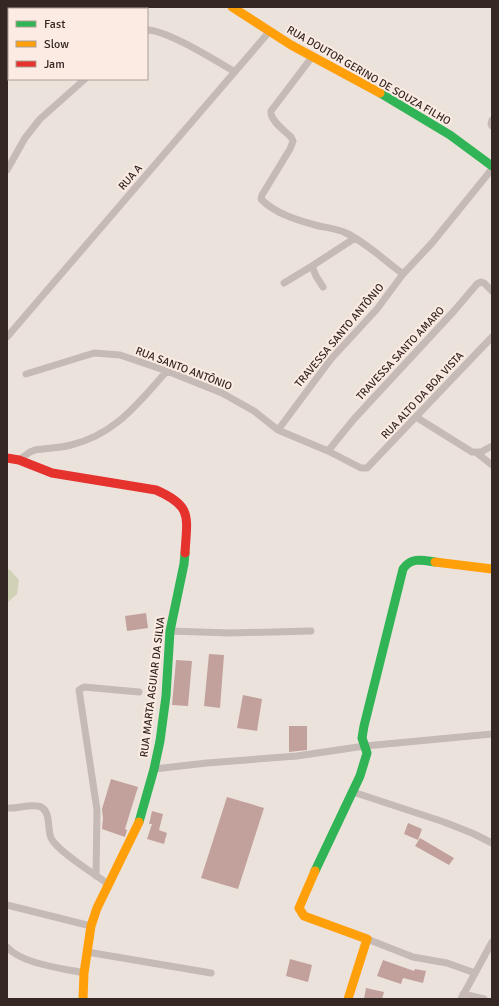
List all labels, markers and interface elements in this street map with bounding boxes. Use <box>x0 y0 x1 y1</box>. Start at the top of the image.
legend <box>8 8 148 80</box>
text: Fast <box>44 17 65 32</box>
street label: RUA DOUTOR GERINO DE SOUZA FILHO <box>285 23 453 128</box>
text: Slow <box>44 37 69 52</box>
text: Jam <box>44 57 65 72</box>
street label: RUA A <box>116 162 145 193</box>
street label: TRAVESSA SANTO ANTÔNIO <box>291 280 387 390</box>
street label: TRAVESSA SANTO AMARO <box>354 304 447 403</box>
street label: RUA SANTO ANTÔNIO <box>134 343 234 393</box>
street label: RUA ALTO DA BOA VISTA <box>379 349 466 442</box>
street label: RUA MARTA AGUIAR DA SILVA <box>137 616 168 758</box>

